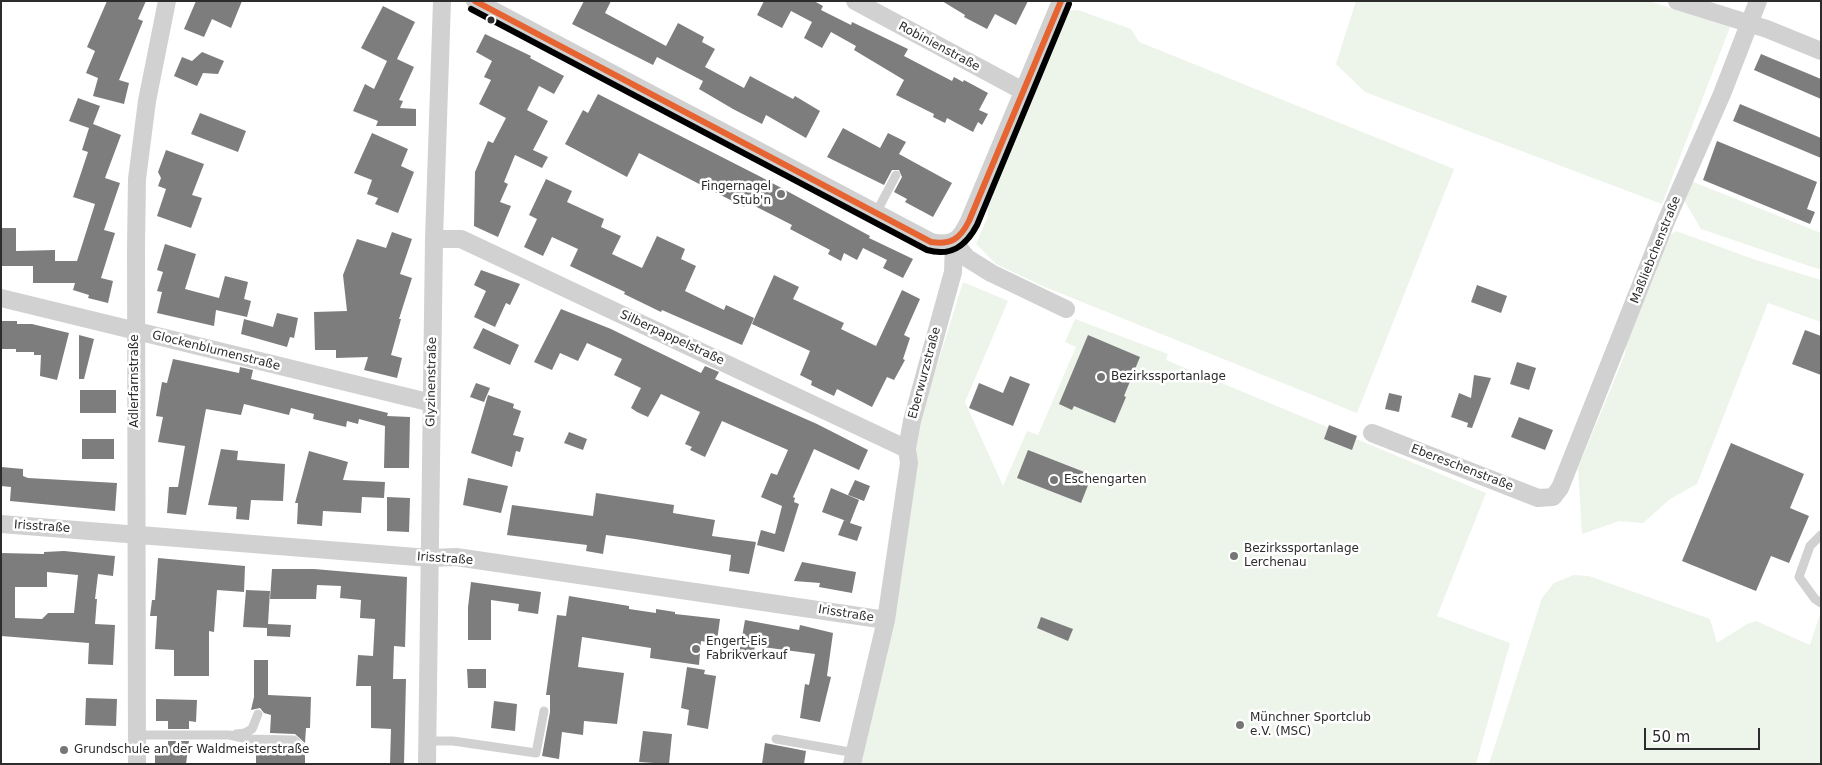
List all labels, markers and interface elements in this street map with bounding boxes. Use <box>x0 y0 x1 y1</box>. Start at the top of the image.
unlabelled marker <box>486 15 496 25</box>
street label: Robinienstraße <box>896 19 982 75</box>
place label: Fingernagel Stub'n <box>701 180 771 208</box>
marker: Fingernagel Stub'n <box>775 188 787 200</box>
street label: Maßliebchenstraße <box>1628 194 1684 306</box>
street label: Silberpappelstraße <box>618 308 726 368</box>
street label: Eberwurzstraße <box>906 326 944 420</box>
street label: Glockenblumenstraße <box>150 328 282 374</box>
street label: Adlerfarnstraße <box>128 334 142 428</box>
street label: Glyzinenstraße <box>424 337 440 427</box>
place label: Bezirkssportanlage <box>1111 370 1226 384</box>
marker: Bezirkssportanlage <box>1095 371 1107 383</box>
street label: Ebereschenstraße <box>1409 442 1515 494</box>
place label: Eschengarten <box>1064 473 1147 487</box>
marker: Eschengarten <box>1048 474 1060 486</box>
street label: Irisstraße <box>13 518 71 536</box>
place label: Bezirkssportanlage Lerchenau <box>1244 542 1359 570</box>
street label: Irisstraße <box>416 550 474 568</box>
marker: Bezirkssportanlage Lerchenau <box>1228 550 1240 562</box>
street label: Irisstraße <box>817 602 875 626</box>
place label: Engert-Eis Fabrikverkauf <box>706 635 787 663</box>
marker: Engert-Eis Fabrikverkauf <box>690 643 702 655</box>
place label: Münchner Sportclub e.V. (MSC) <box>1250 711 1371 739</box>
scale bar <box>1647 718 1763 750</box>
marker: Münchner Sportclub e.V. (MSC) <box>1234 719 1246 731</box>
text: 50 m <box>1652 728 1690 746</box>
place label: Grundschule an der Waldmeisterstraße <box>74 743 309 757</box>
marker: Grundschule an der Waldmeisterstraße <box>58 744 70 756</box>

